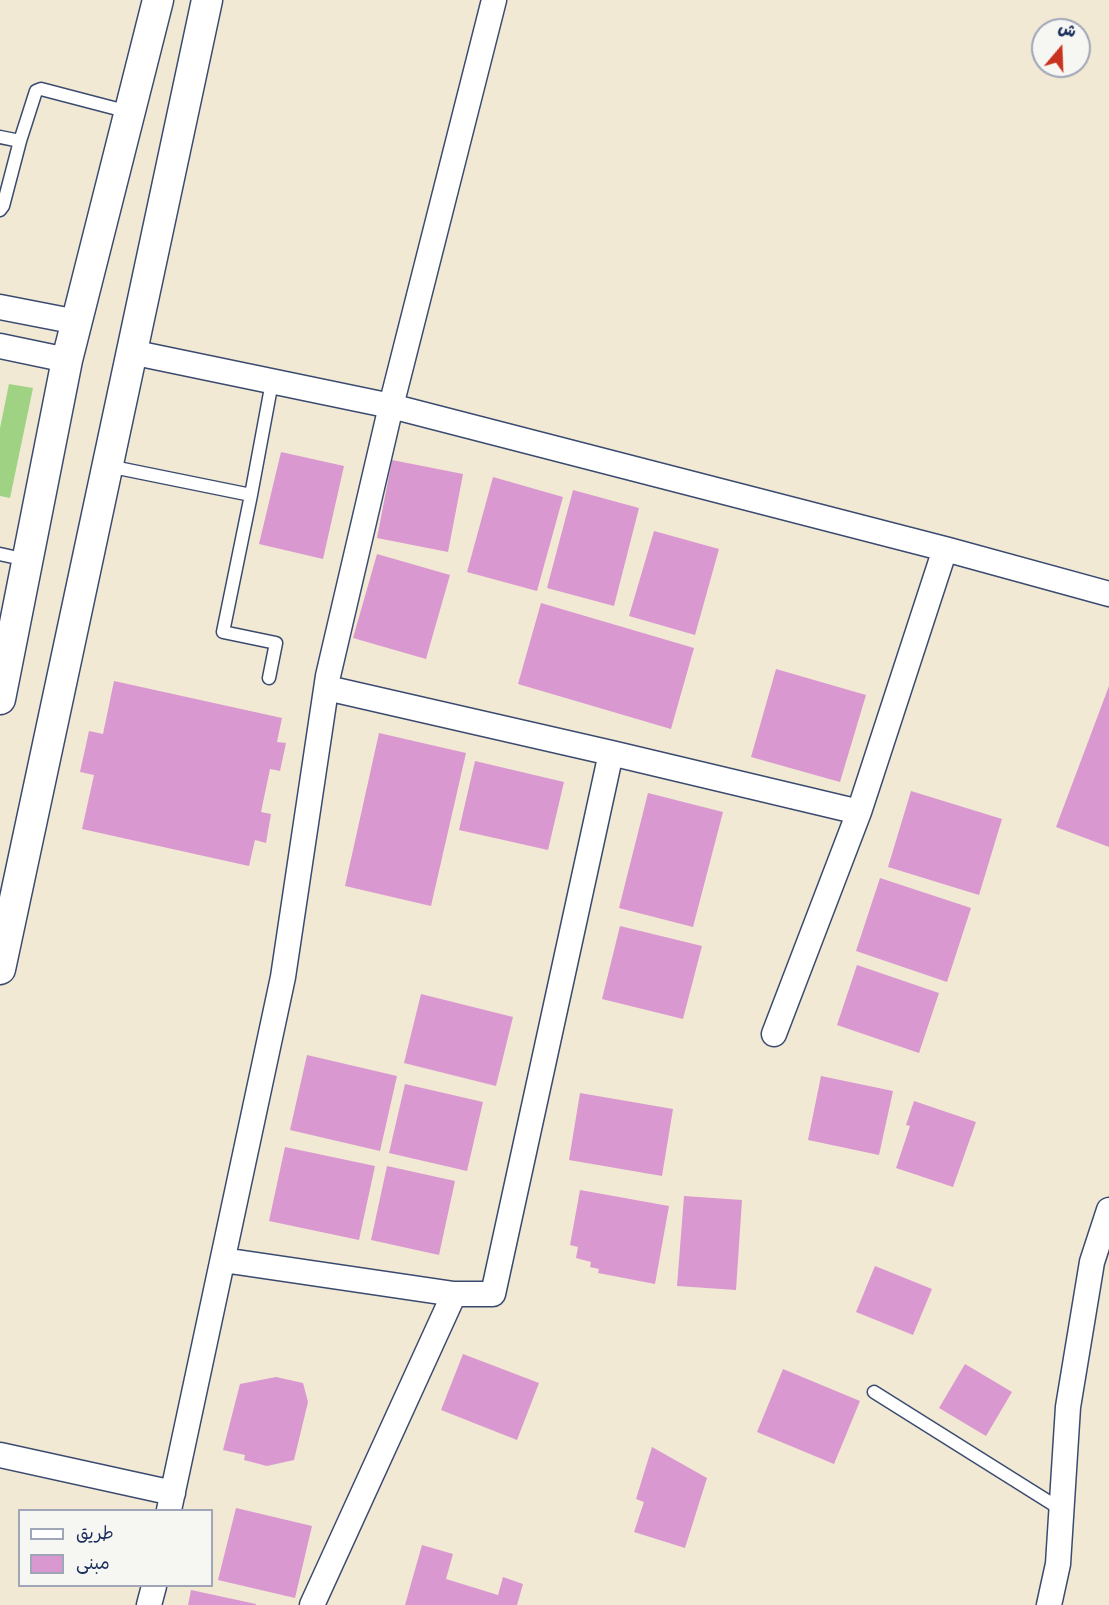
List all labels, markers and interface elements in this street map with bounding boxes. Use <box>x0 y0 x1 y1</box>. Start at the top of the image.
north arrow <box>1031 18 1091 78</box>
text: ش <box>1055 21 1078 44</box>
legend <box>18 1509 213 1587</box>
text: طريق <box>76 1525 114 1546</box>
text: مبنى <box>76 1555 110 1576</box>

